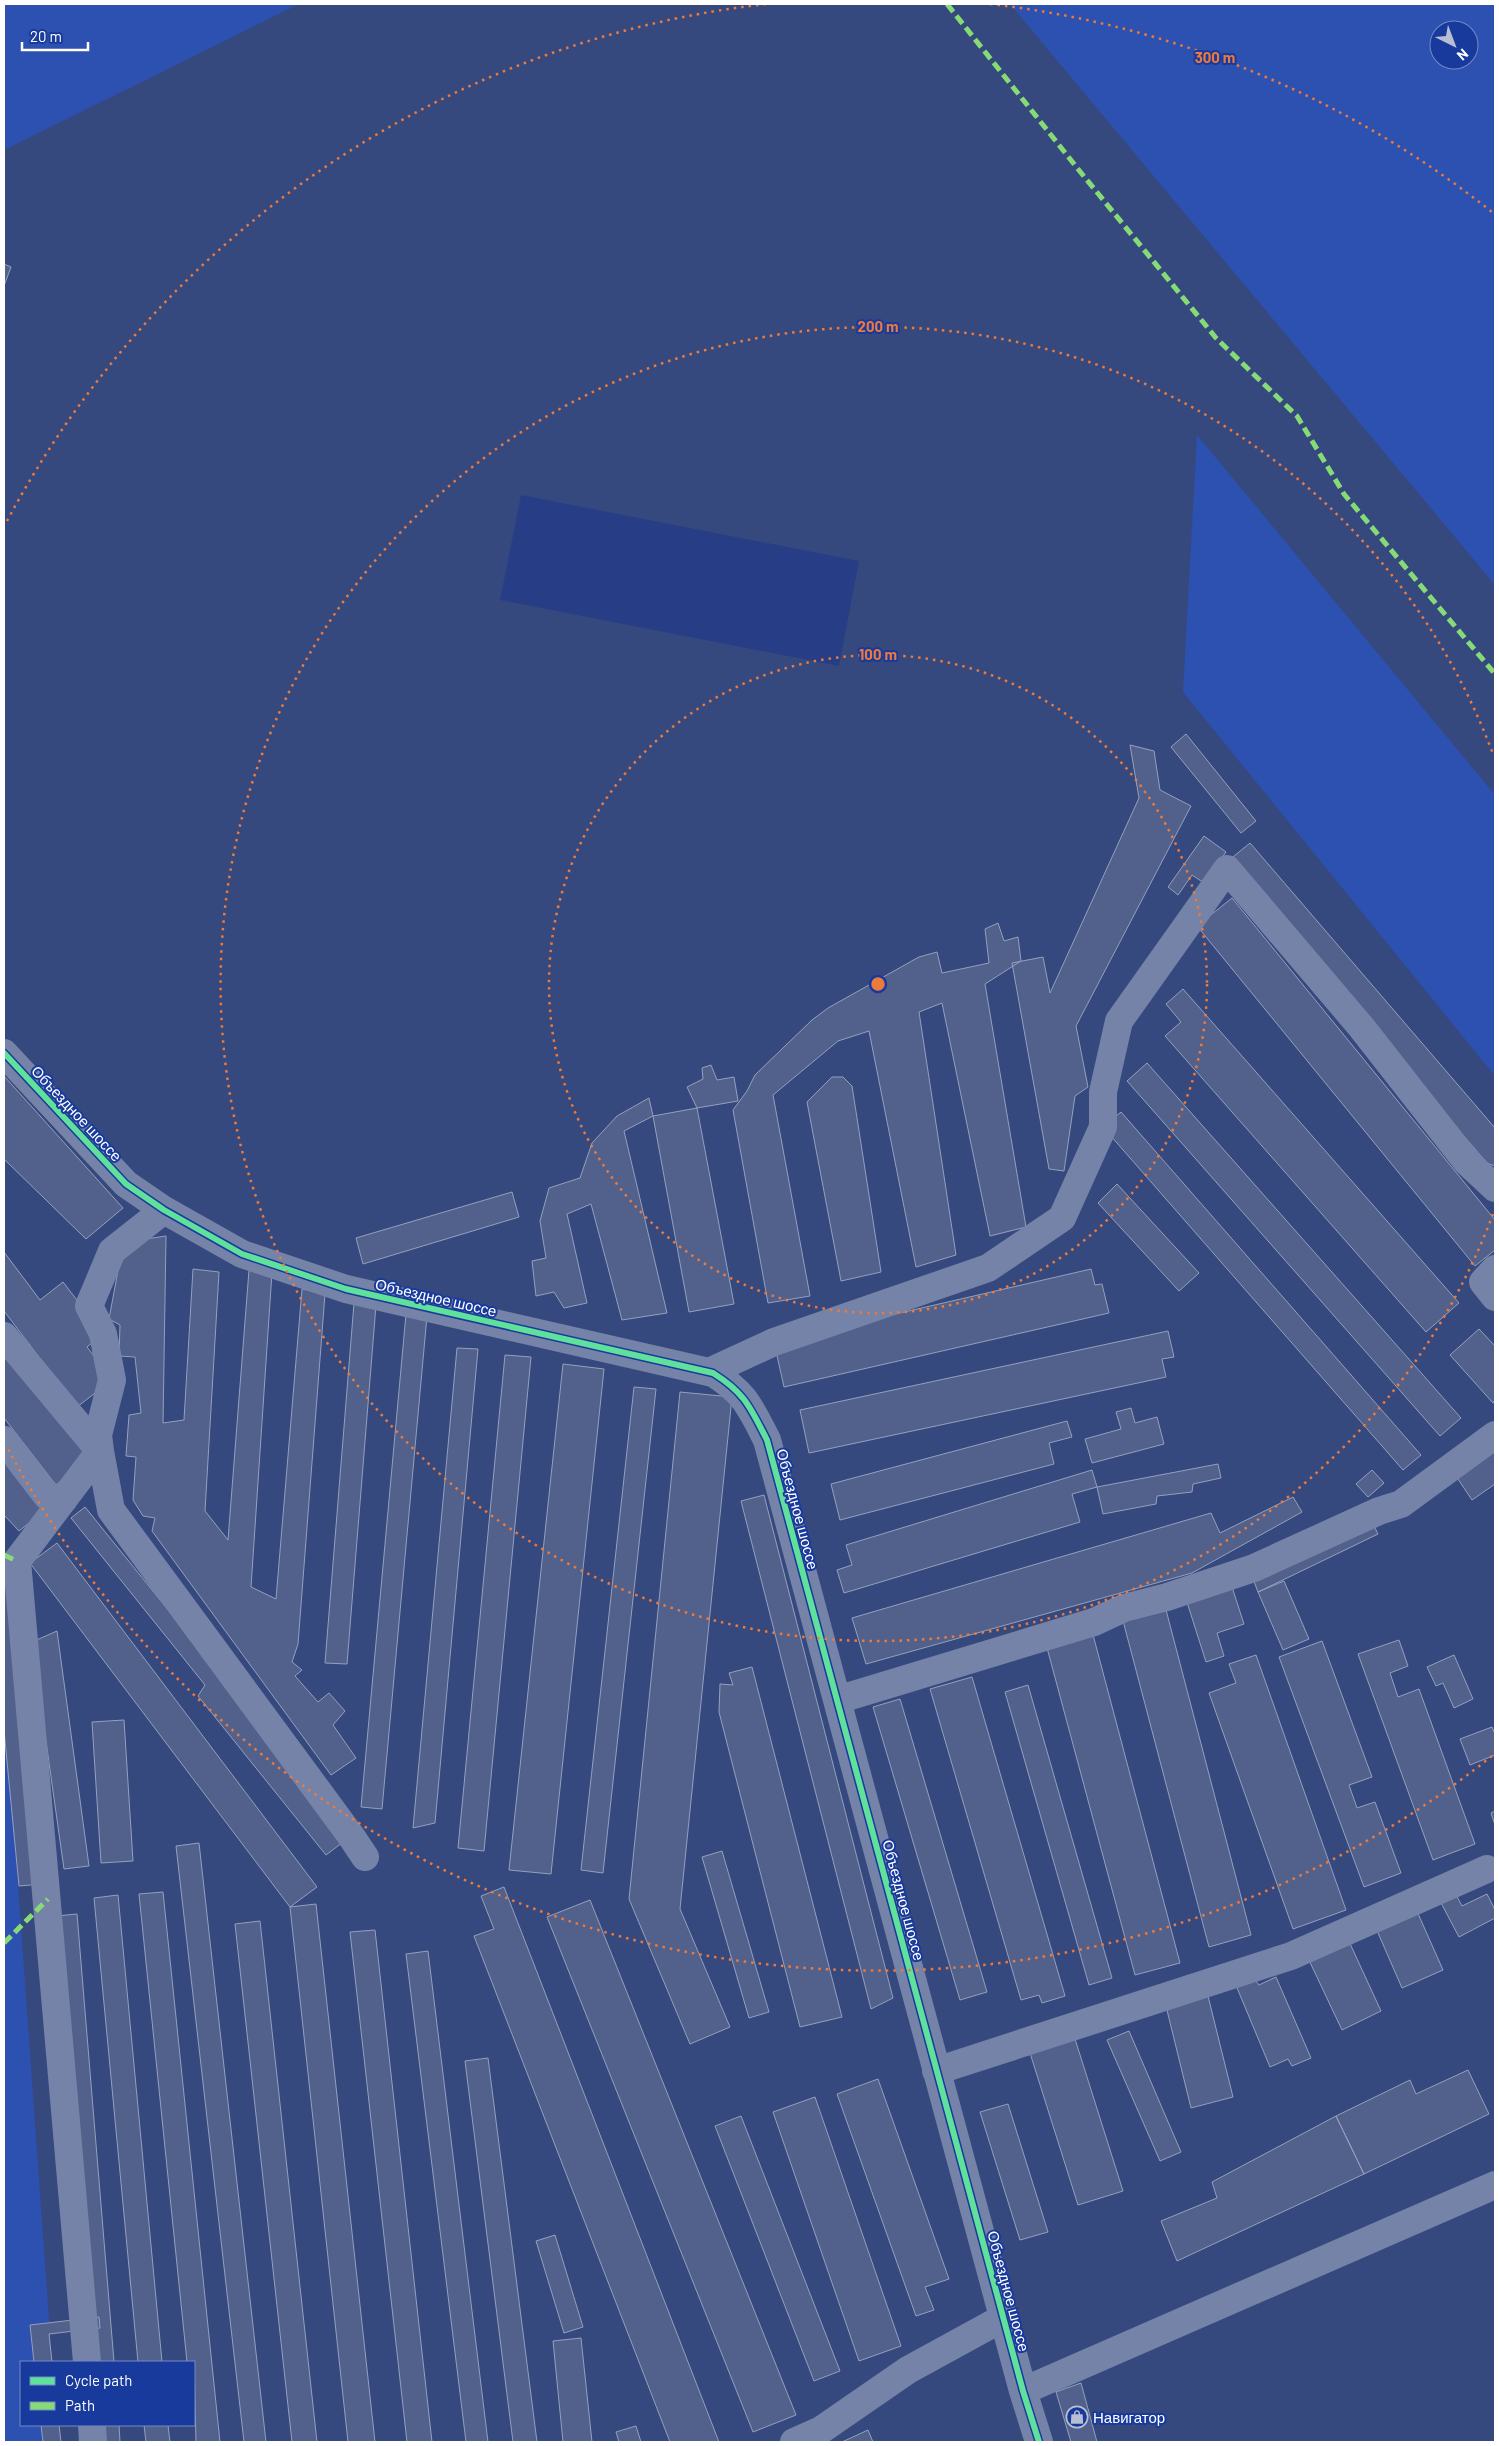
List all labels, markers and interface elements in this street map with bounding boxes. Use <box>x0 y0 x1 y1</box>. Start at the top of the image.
scale bar <box>22 20 89 52</box>
north arrow <box>1429 20 1479 70</box>
text: 20 m <box>30 27 62 45</box>
text: N <box>1454 46 1472 64</box>
text: 300 m <box>1195 48 1235 66</box>
text: 200 m <box>857 317 899 335</box>
text: 100 m <box>859 645 897 663</box>
centre of rings <box>869 975 887 993</box>
street label: Объездное шоссе <box>28 1061 126 1165</box>
street label: Объездное шоссе <box>373 1274 499 1320</box>
street label: Объездное шоссе <box>773 1447 823 1571</box>
street label: Объездное шоссе <box>879 1838 929 1962</box>
street label: Объездное шоссе <box>984 2229 1034 2353</box>
legend <box>20 2361 195 2426</box>
text: Cycle path <box>65 2371 132 2389</box>
text: Path <box>65 2396 95 2414</box>
shop icon: Навигатор <box>1065 2405 1089 2429</box>
place label: Навигатор <box>1093 2408 1165 2426</box>

